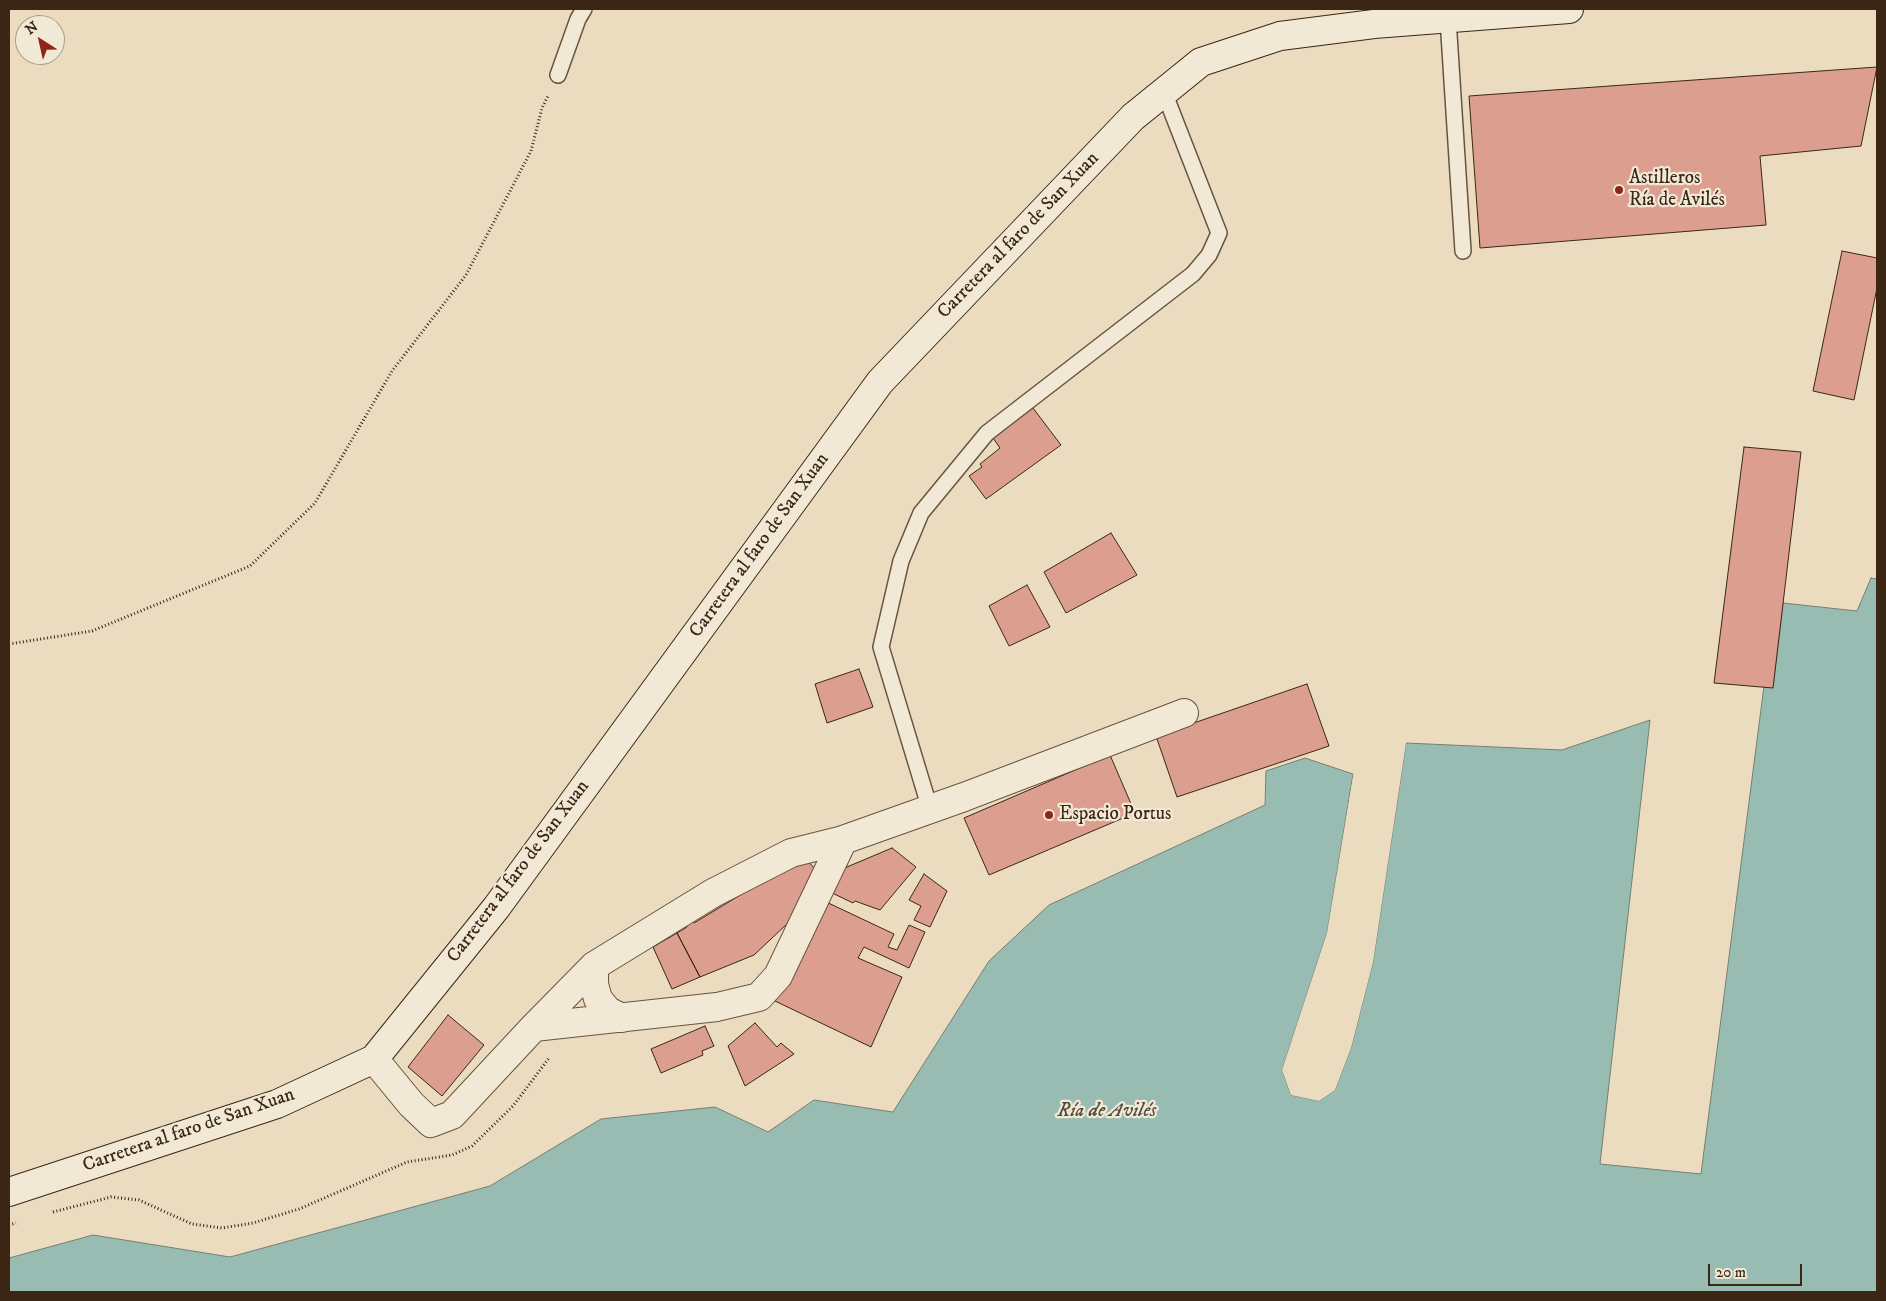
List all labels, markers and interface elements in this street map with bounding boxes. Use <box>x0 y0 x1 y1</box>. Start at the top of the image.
north arrow <box>15 15 65 65</box>
text: N <box>22 18 42 39</box>
street label: Carretera al faro de San Xuan <box>934 148 1104 324</box>
place label: Astilleros Ría de Avilés <box>1629 168 1725 212</box>
marker: Astilleros Ría de Avilés <box>1613 184 1625 196</box>
street label: Carretera al faro de San Xuan <box>685 449 835 643</box>
street label: Carretera al faro de San Xuan <box>443 776 595 968</box>
place label: Espacio Portus <box>1059 804 1171 826</box>
marker: Espacio Portus <box>1043 809 1055 821</box>
street label: Carretera al faro de San Xuan <box>80 1084 298 1178</box>
water label: Ría de Avilés <box>1058 1100 1156 1124</box>
scale bar <box>1711 1254 1805 1286</box>
text: 20 m <box>1716 1263 1746 1282</box>

